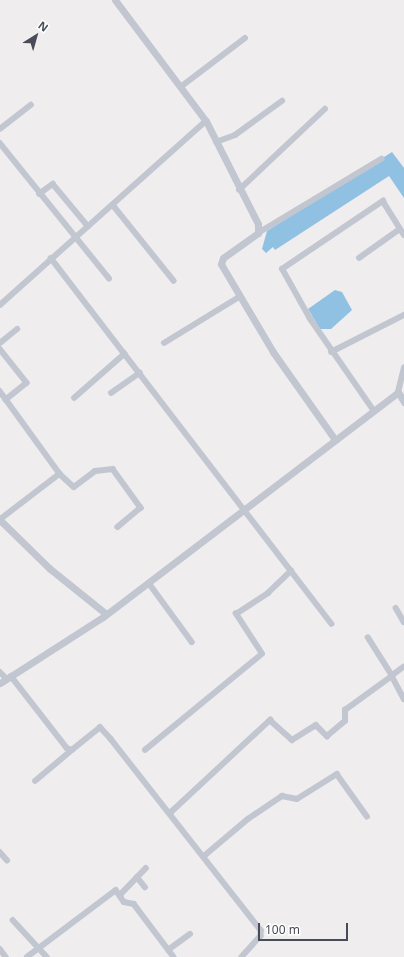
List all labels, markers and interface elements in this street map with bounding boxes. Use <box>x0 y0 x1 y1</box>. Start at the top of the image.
north arrow <box>16 16 56 56</box>
text: N <box>35 17 52 35</box>
scale bar <box>260 915 350 941</box>
text: 100 m <box>265 921 300 938</box>

